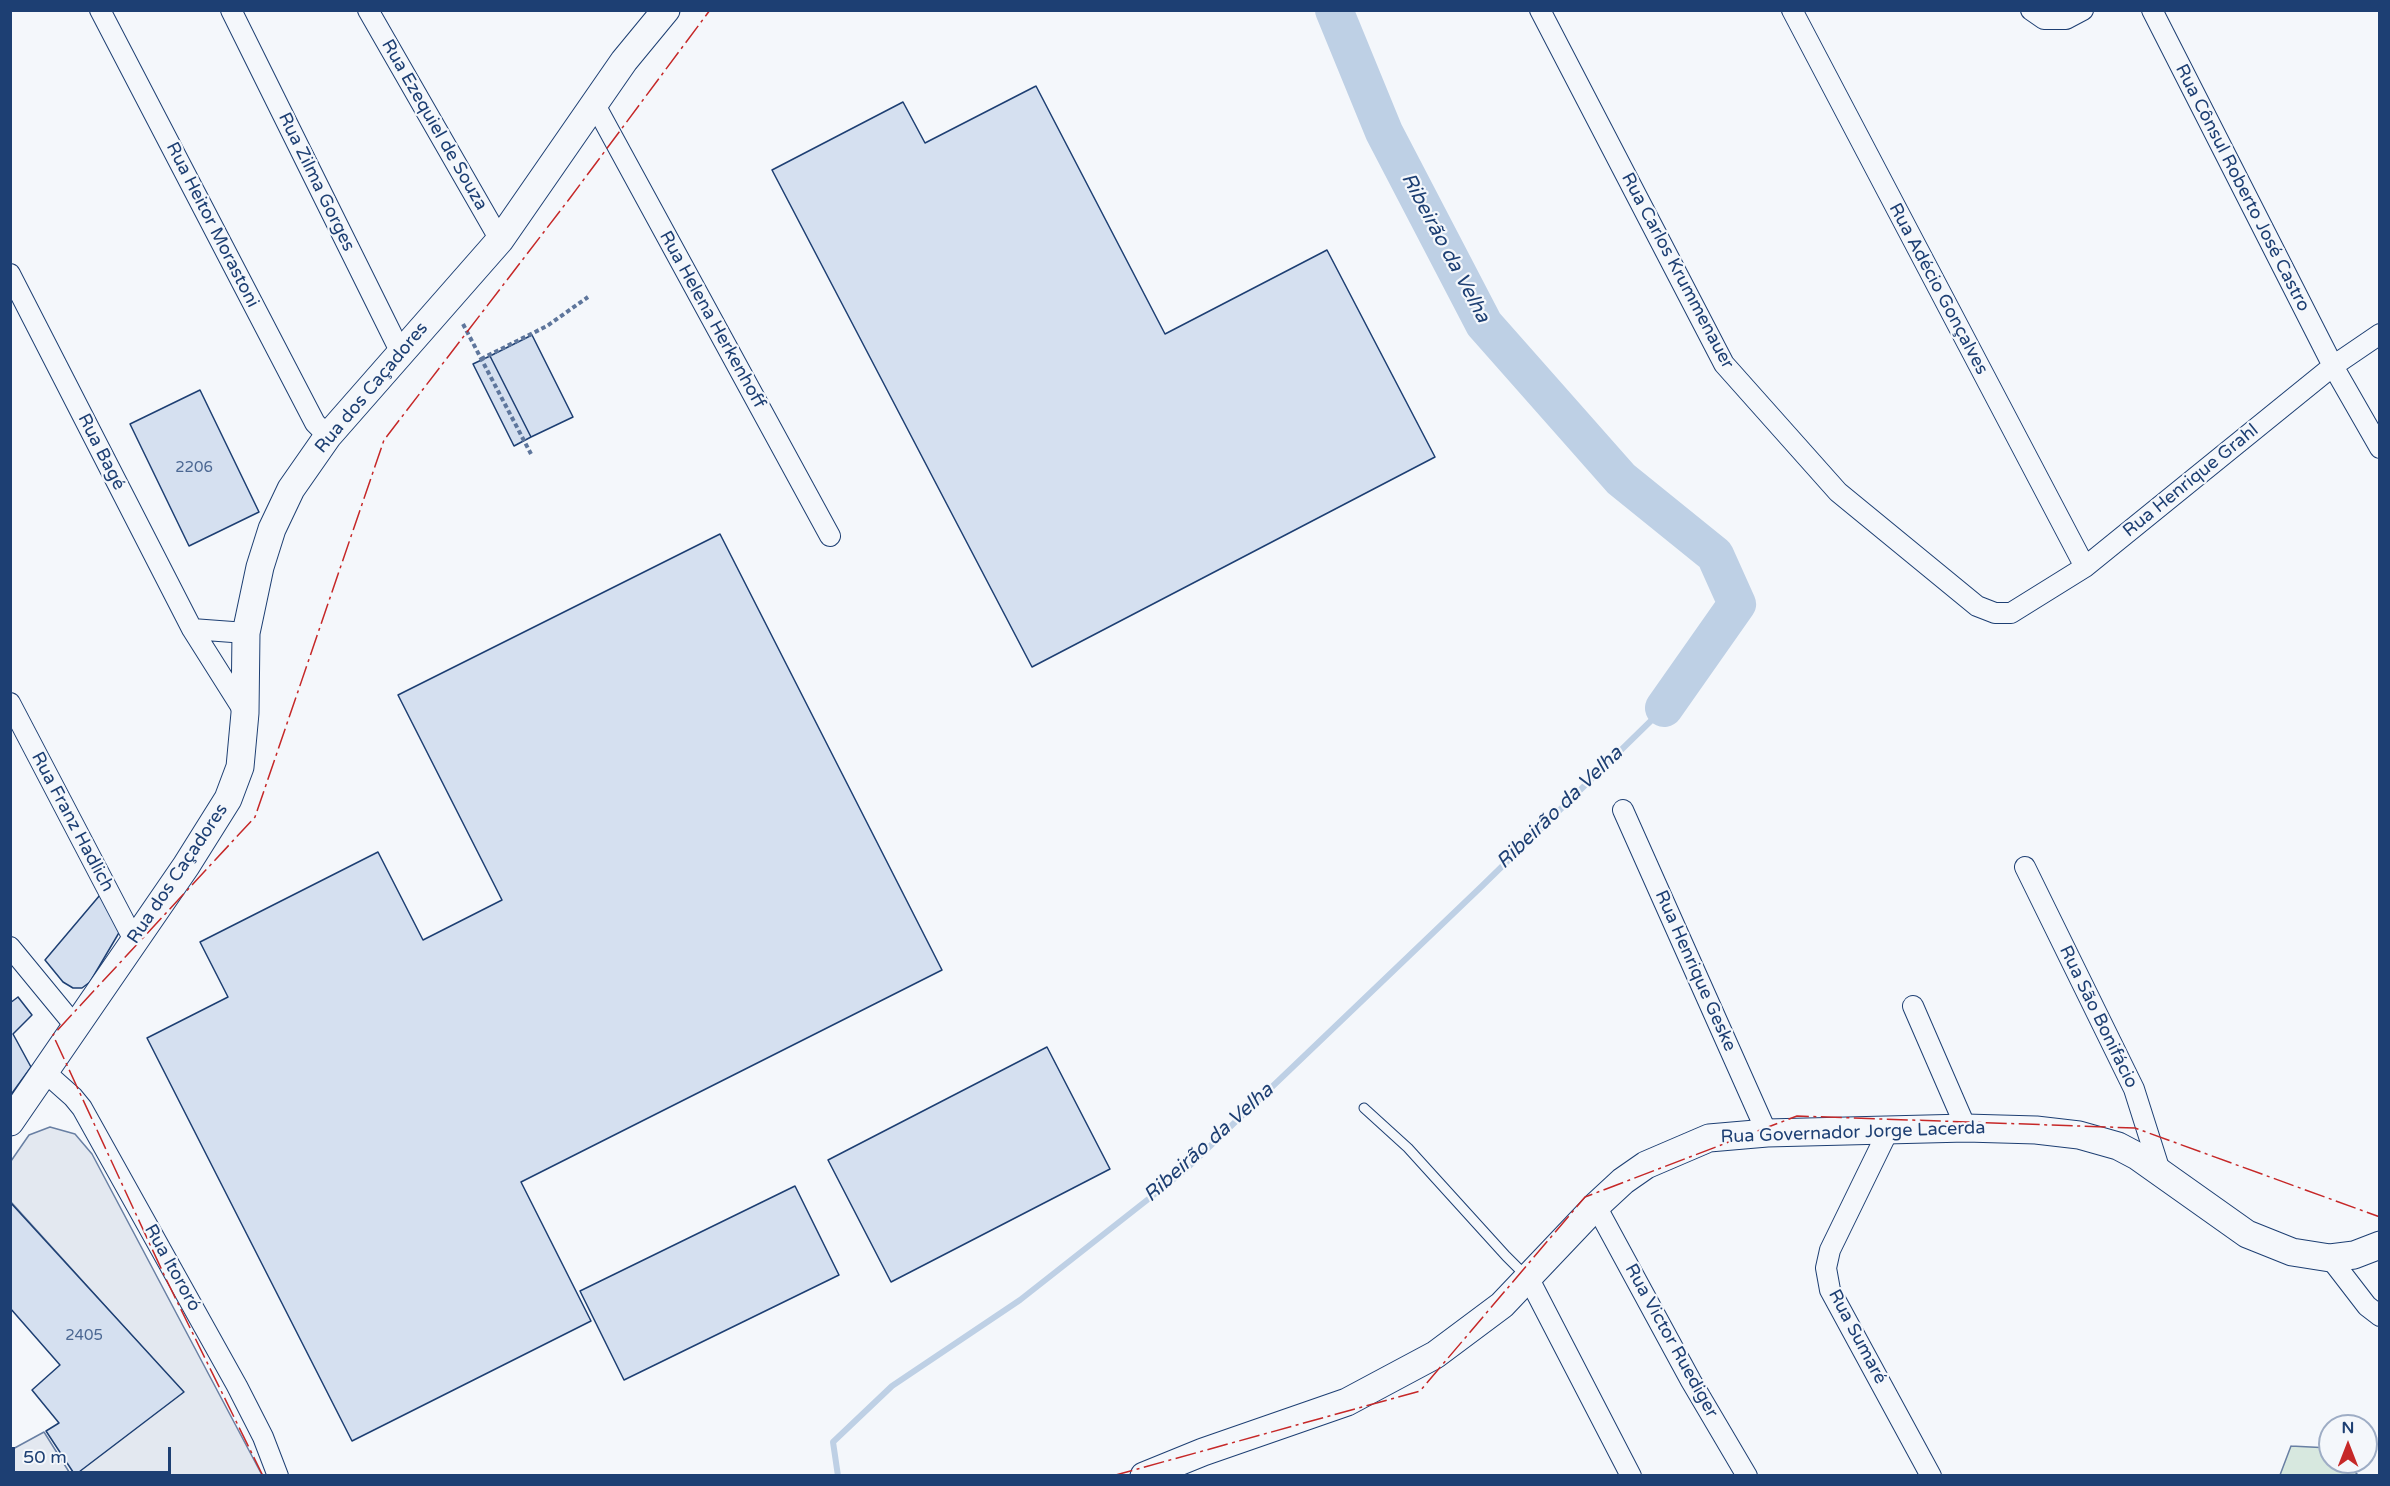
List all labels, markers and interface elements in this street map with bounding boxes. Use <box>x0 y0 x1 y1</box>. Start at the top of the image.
street label: Rua Ezequiel de Souza <box>376 36 492 214</box>
street label: Rua Cônsul Roberto José Castro <box>2170 61 2314 315</box>
street label: Rua Zilma Gorges <box>273 109 359 255</box>
street label: Rua Heitor Morastoni <box>161 139 263 311</box>
water label: Ribeirão da Velha <box>1395 169 1495 327</box>
street label: Rua Carlos Krummenauer <box>1616 169 1738 373</box>
street label: Rua Adécio Gonçalves <box>1884 200 1992 378</box>
street label: Rua Helena Herkenhoff <box>654 228 770 412</box>
street label: Rua dos Caçadores <box>311 318 433 458</box>
street label: Rua Bagé <box>73 410 129 494</box>
street label: Rua Henrique Grahl <box>2119 420 2263 542</box>
house number: 2206 <box>175 459 213 477</box>
water label: Ribeirão da Velha <box>1492 742 1628 874</box>
street label: Rua Franz Hadlich <box>26 748 118 896</box>
street label: Rua dos Caçadores <box>123 800 233 948</box>
street label: Rua Henrique Geske <box>1650 887 1740 1055</box>
street label: Rua São Bonifácio <box>2054 942 2142 1092</box>
water label: Ribeirão da Velha <box>1139 1079 1279 1207</box>
street label: Rua Governador Jorge Lacerda <box>1720 1118 1986 1148</box>
street label: Rua Itororó <box>139 1221 205 1315</box>
street label: Rua Victor Ruediger <box>1620 1260 1722 1422</box>
street label: Rua Sumaré <box>1823 1286 1891 1388</box>
house number: 2405 <box>65 1327 103 1345</box>
north arrow <box>2318 1414 2378 1474</box>
text: N <box>2342 1418 2354 1438</box>
scale bar <box>15 1435 174 1473</box>
text: 50 m <box>23 1446 67 1468</box>

